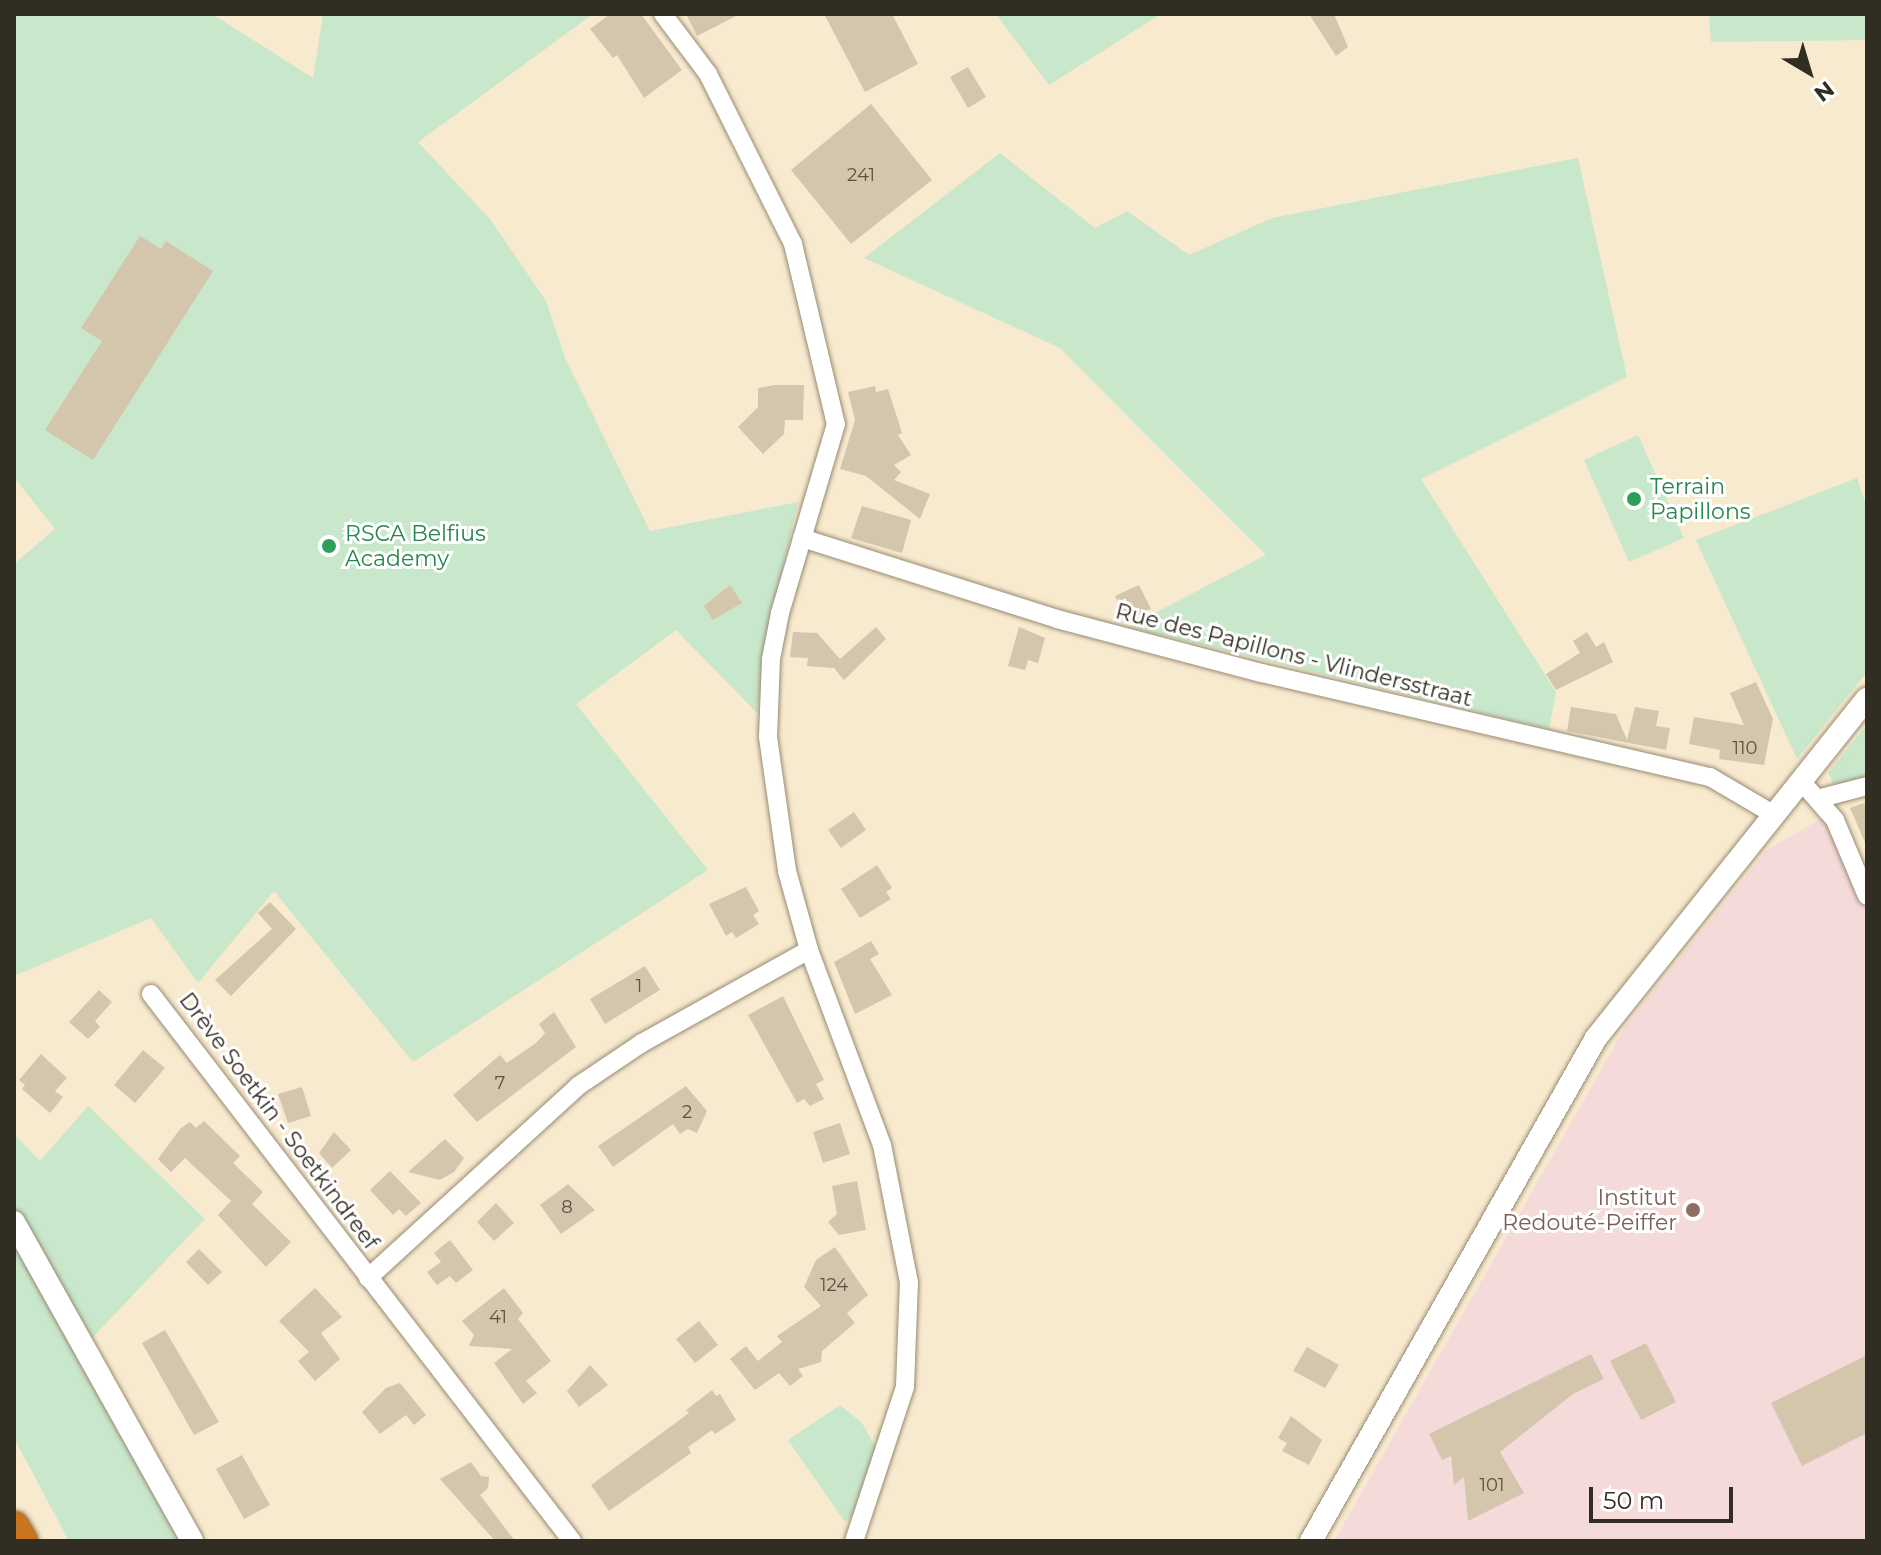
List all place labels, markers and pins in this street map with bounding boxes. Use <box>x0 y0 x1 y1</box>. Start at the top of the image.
place label: Terrain Papillons <box>1650 473 1751 524</box>
marker: Terrain Papillons <box>1625 490 1643 508</box>
place label: RSCA Belfius Academy <box>345 520 486 572</box>
marker: RSCA Belfius Academy <box>320 537 338 555</box>
place label: Institut Redouté-Peiffer <box>1502 1184 1677 1236</box>
marker: Institut Redouté-Peiffer <box>1684 1201 1702 1219</box>

